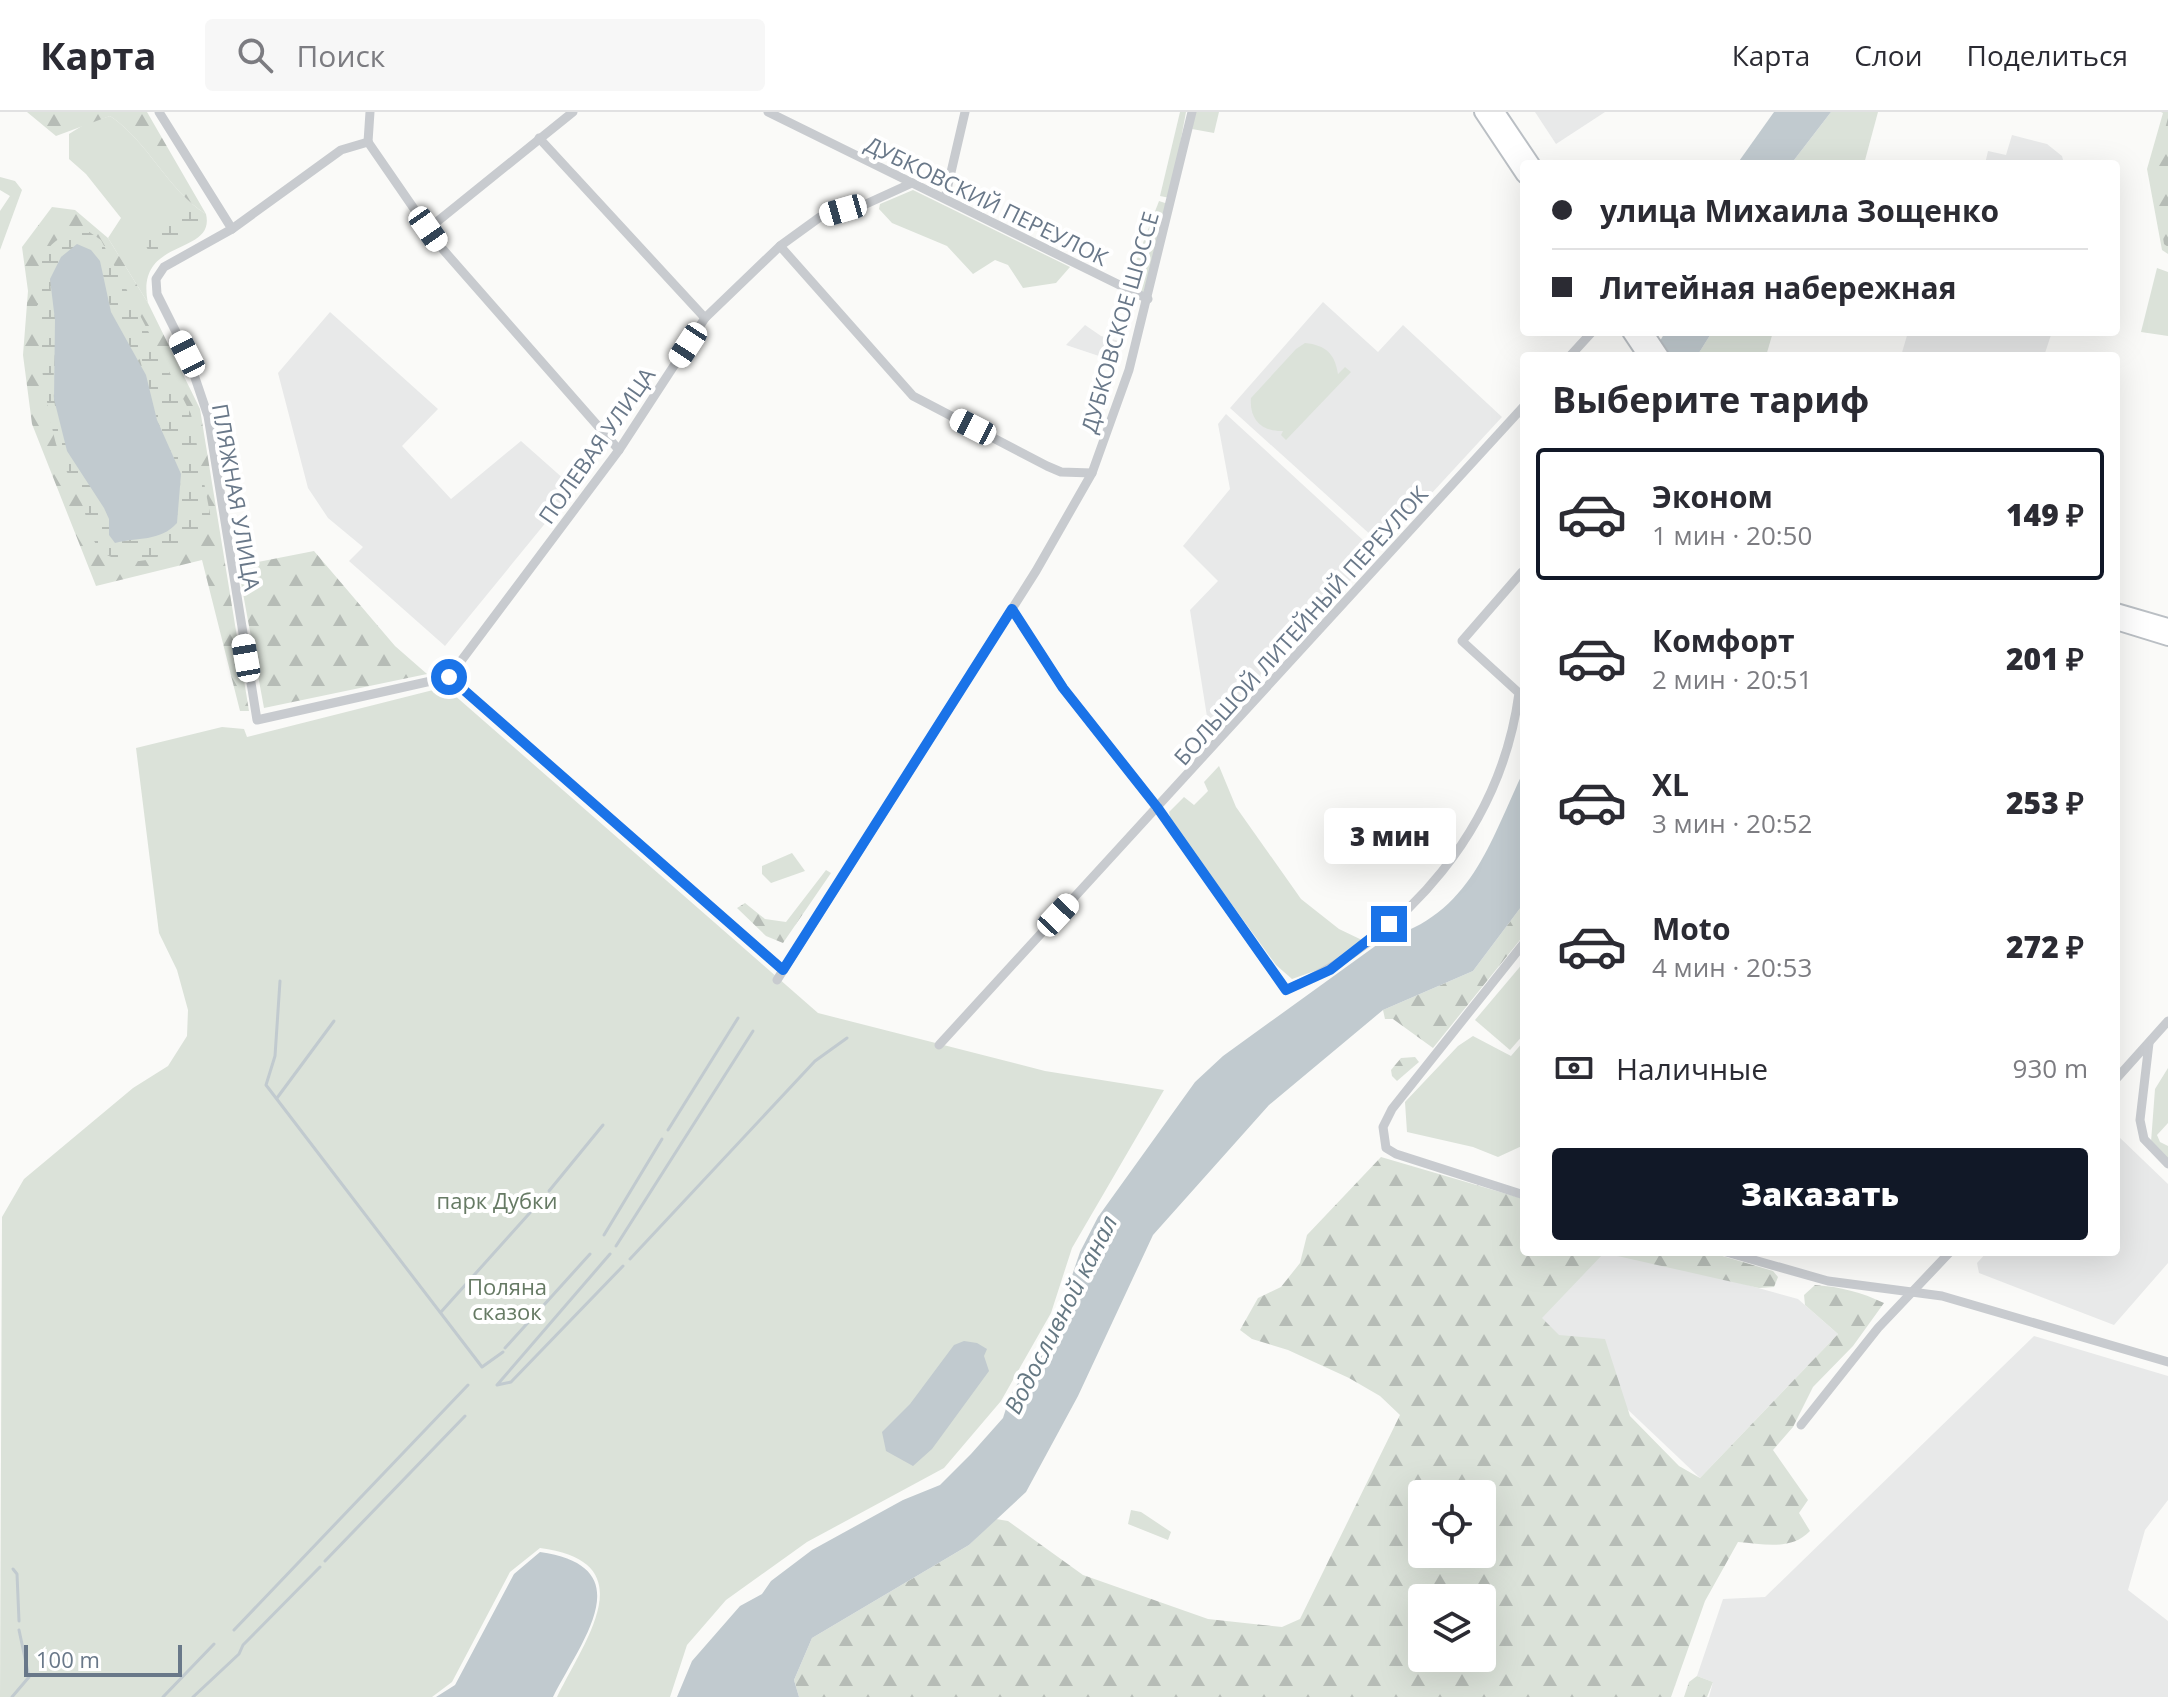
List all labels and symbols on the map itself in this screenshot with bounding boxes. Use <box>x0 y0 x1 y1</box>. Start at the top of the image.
street label: ДУБКОВСКИЙ ПЕРЕУЛОК <box>861 128 1114 272</box>
car <box>817 192 869 228</box>
car <box>404 202 452 256</box>
street label: ДУБКОВСКОЕ ШОССЕ <box>1073 208 1165 436</box>
car <box>665 318 711 372</box>
car <box>165 327 209 381</box>
street label: ПОЛЕВАЯ УЛИЦА <box>531 361 661 529</box>
street label: ПЛЯЖНАЯ УЛИЦА <box>206 401 268 593</box>
car <box>946 405 1000 449</box>
street label: БОЛЬШОЙ ЛИТЕЙНЫЙ ПЕРЕУЛОК <box>1166 479 1434 771</box>
car <box>230 632 262 684</box>
route start <box>431 659 467 695</box>
callout: 3 мин <box>1323 808 1455 864</box>
car <box>1033 889 1083 941</box>
route end <box>1371 906 1407 942</box>
park label: парк Дубки <box>437 1185 557 1215</box>
water label: Водосливной канал <box>996 1209 1124 1419</box>
park label: Поляна сказок <box>467 1271 547 1326</box>
scale bar <box>24 1641 182 1677</box>

